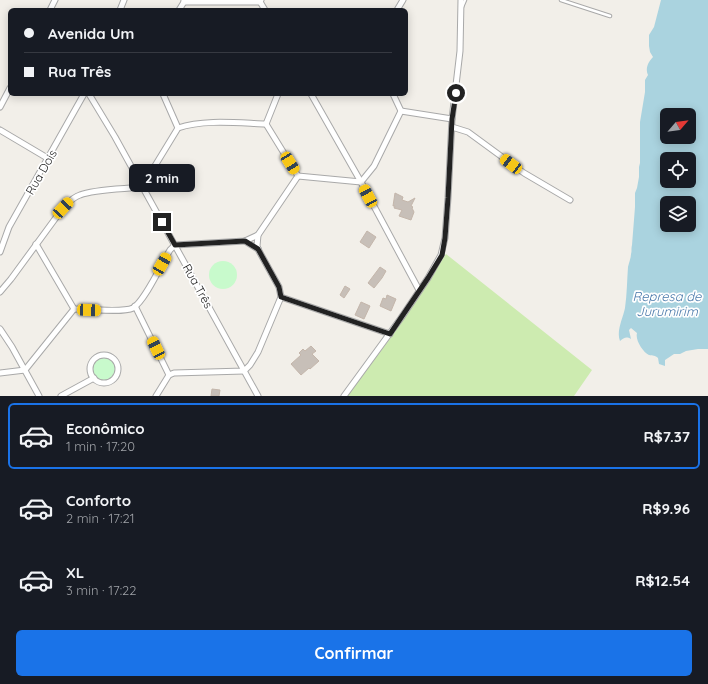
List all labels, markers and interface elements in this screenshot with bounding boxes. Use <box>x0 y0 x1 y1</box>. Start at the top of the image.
text: Avenida Um <box>48 24 134 43</box>
text: Rua Três <box>48 62 111 81</box>
route start <box>447 84 465 102</box>
north arrow <box>660 108 696 144</box>
map controls <box>660 108 696 232</box>
street label: Rua Dois <box>22 147 60 197</box>
car <box>279 150 301 176</box>
car <box>498 152 524 176</box>
button: locate <box>660 152 696 188</box>
callout: 2 min <box>129 164 195 192</box>
text: 2 min <box>145 170 179 186</box>
car <box>357 183 379 209</box>
car <box>50 195 76 221</box>
button: layers <box>660 196 696 232</box>
route end <box>153 213 171 231</box>
car <box>151 251 173 277</box>
street label: Rua Três <box>180 261 217 311</box>
water label: Represa de Jurumirim <box>633 288 702 319</box>
car <box>77 304 101 316</box>
car <box>145 335 167 361</box>
icon: car <box>18 418 54 454</box>
text: Econômico <box>66 419 145 438</box>
text: R$7.37 <box>644 427 690 446</box>
text: 1 min · 17:20 <box>66 438 135 454</box>
icon: car <box>18 490 54 526</box>
text: Conforto <box>66 491 131 510</box>
text: R$9.96 <box>642 499 690 518</box>
text: 2 min · 17:21 <box>66 510 134 526</box>
icon: car <box>18 562 54 598</box>
text: XL <box>66 563 84 582</box>
text: R$12.54 <box>635 571 690 590</box>
text: 3 min · 17:22 <box>66 582 136 598</box>
button: Confirmar <box>16 630 692 676</box>

